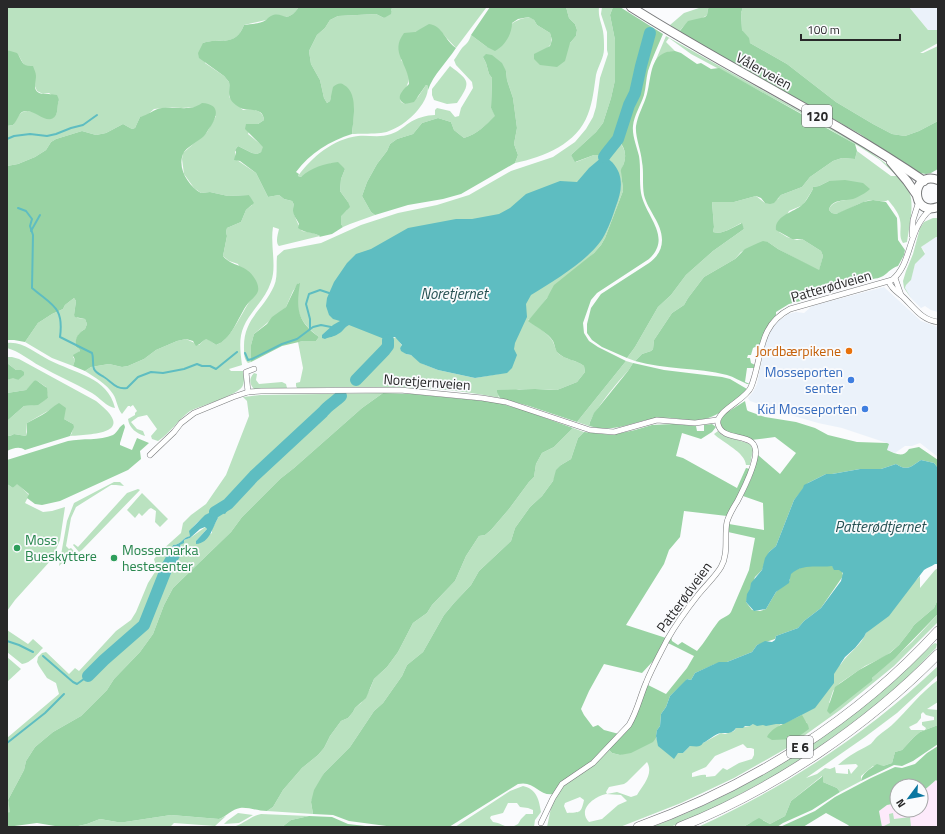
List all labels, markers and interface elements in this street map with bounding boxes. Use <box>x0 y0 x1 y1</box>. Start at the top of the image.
scale bar <box>801 16 900 42</box>
text: 100 m <box>807 20 840 39</box>
street label: Vålerveien <box>732 47 796 95</box>
road number: 120 <box>802 105 832 127</box>
street label: Patterødveien <box>788 264 874 307</box>
water label: Noretjernet <box>421 282 490 305</box>
place label: Jordbærpikene <box>755 340 841 361</box>
marker: Jordbærpikene <box>844 346 854 356</box>
place label: Mosseporten senter <box>765 361 843 398</box>
street label: Noretjernveien <box>383 368 471 395</box>
marker: Mosseporten senter <box>846 375 856 385</box>
place label: Kid Mosseporten <box>757 398 857 419</box>
marker: Kid Mosseporten <box>860 404 870 414</box>
water label: Patterødtjernet <box>835 515 927 538</box>
place label: Moss Bueskyttere <box>25 529 97 566</box>
place label: Mossemarka hestesenter <box>122 539 198 576</box>
marker: Moss Bueskyttere <box>12 543 22 553</box>
marker: Mossemarka hestesenter <box>109 553 119 563</box>
street label: Patterødveien <box>651 557 716 636</box>
road number: E 6 <box>787 736 813 758</box>
north arrow <box>889 778 929 818</box>
text: N <box>892 796 909 811</box>

